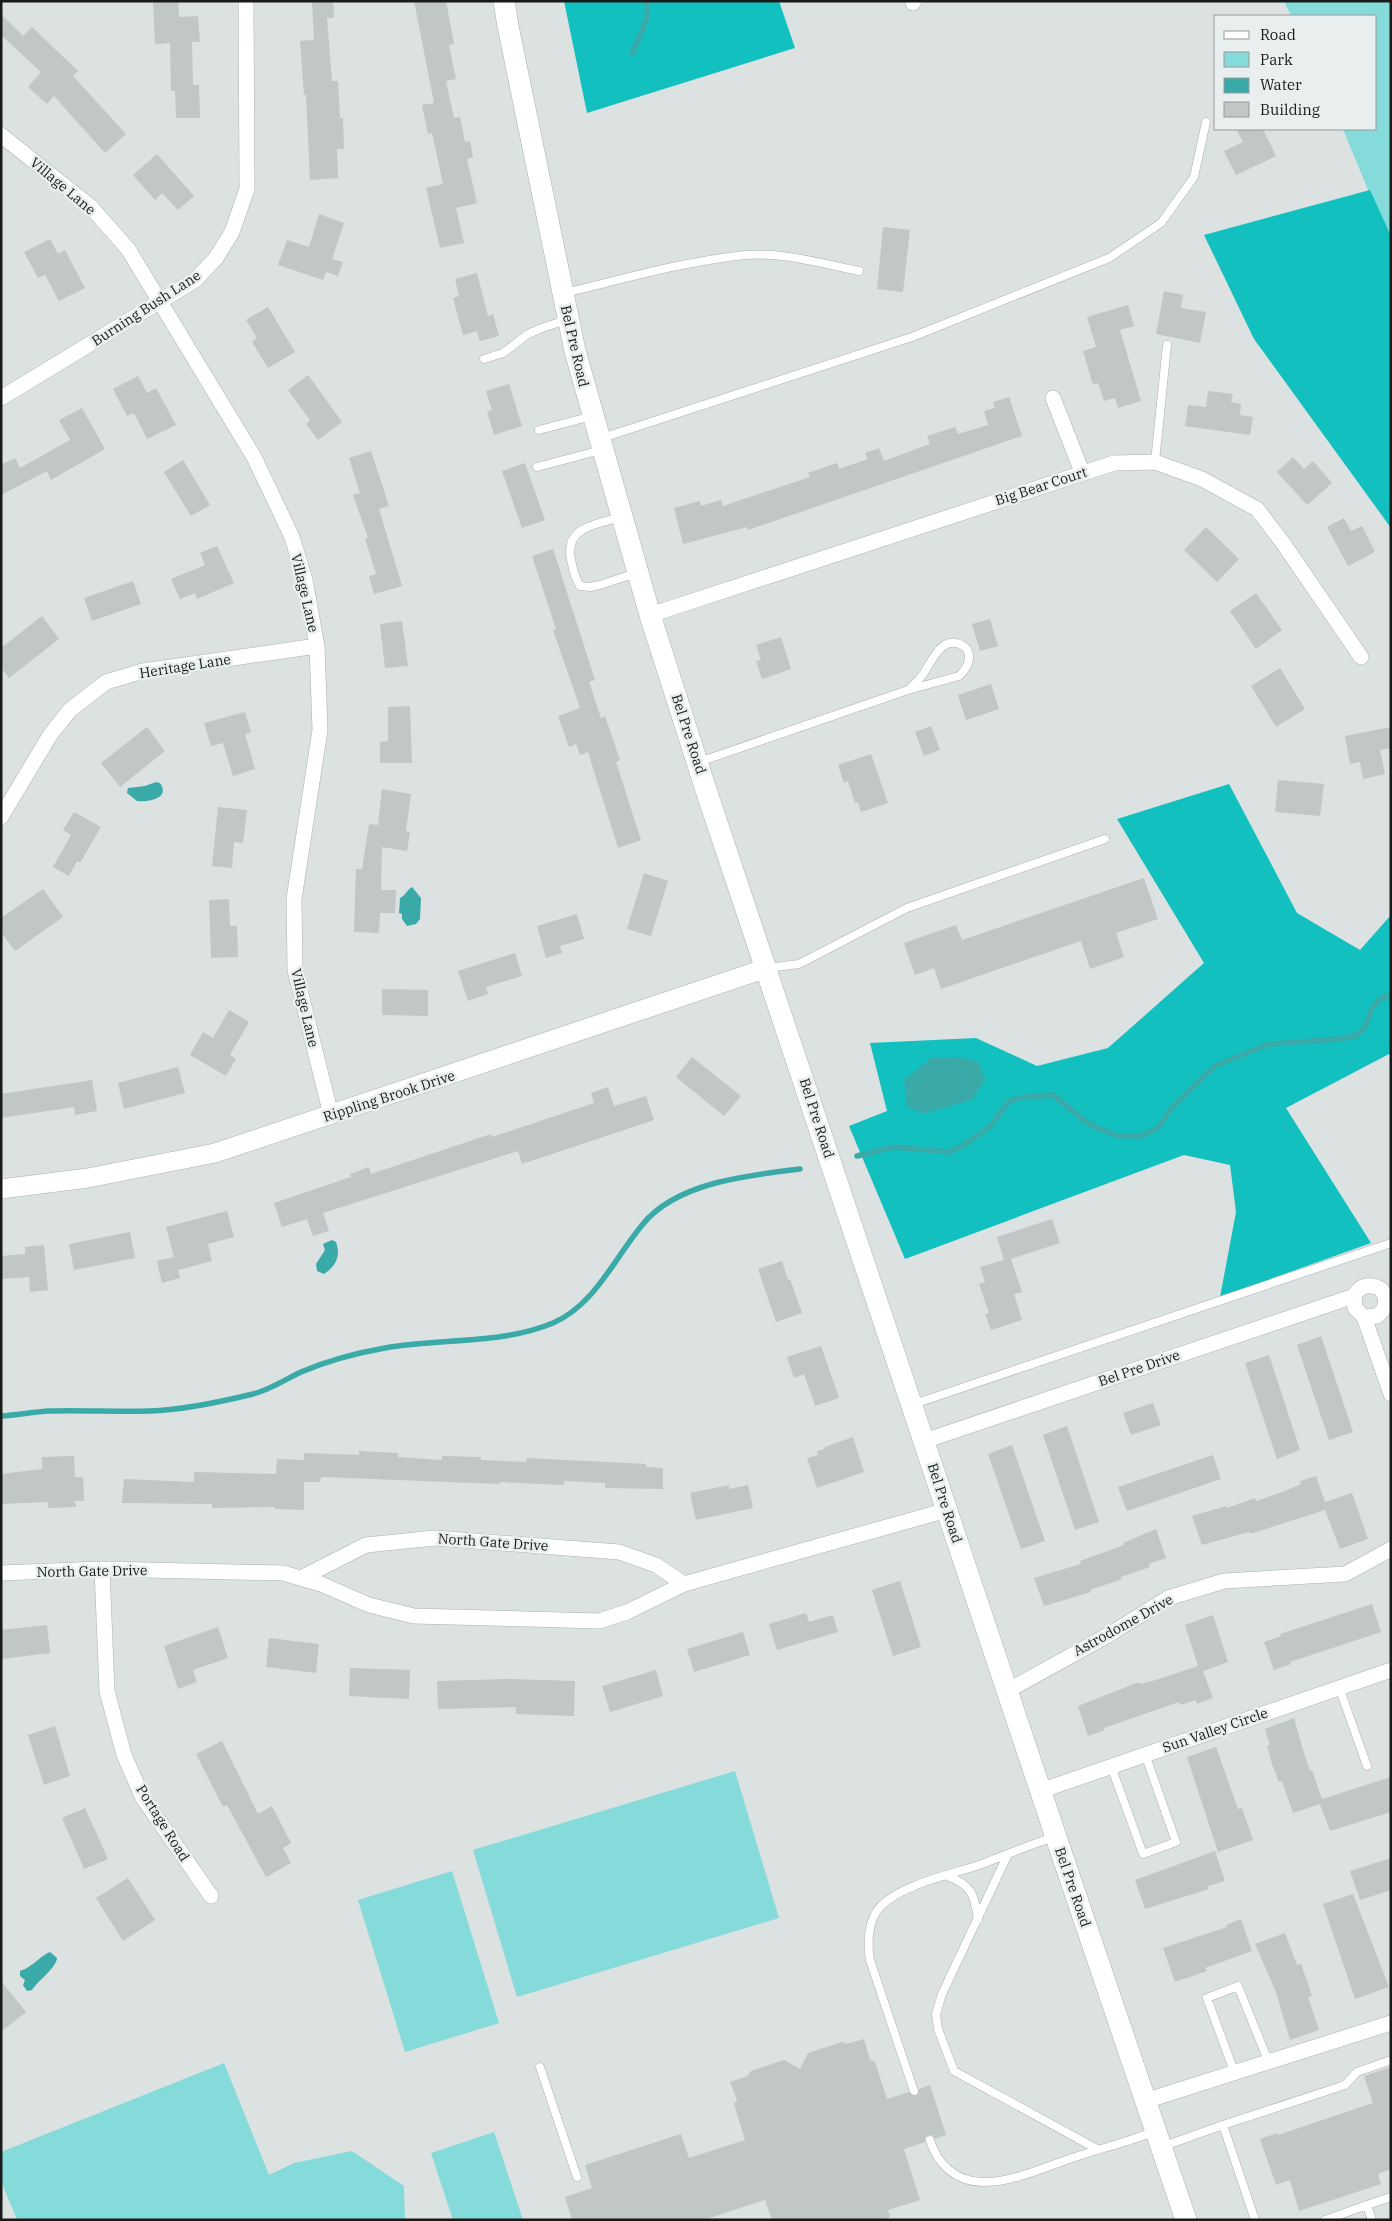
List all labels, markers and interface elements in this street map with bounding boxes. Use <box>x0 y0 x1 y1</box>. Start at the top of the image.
legend <box>1214 15 1377 130</box>
text: Road <box>1260 25 1296 44</box>
text: Park <box>1260 50 1293 69</box>
text: Water <box>1260 75 1302 94</box>
text: Building <box>1260 100 1320 119</box>
street label: Village Lane <box>27 153 99 219</box>
street label: Burning Bush Lane <box>88 266 204 350</box>
street label: Bel Pre Road <box>557 303 593 389</box>
street label: Big Bear Court <box>993 463 1089 509</box>
street label: Village Lane <box>287 552 323 634</box>
street label: Heritage Lane <box>138 650 232 682</box>
street label: Bel Pre Road <box>668 692 711 777</box>
street label: Village Lane <box>287 967 323 1049</box>
street label: Rippling Brook Drive <box>321 1066 457 1126</box>
street label: Bel Pre Road <box>796 1076 839 1161</box>
street label: Bel Pre Drive <box>1096 1346 1182 1390</box>
street label: Bel Pre Road <box>924 1461 967 1546</box>
street label: North Gate Drive <box>437 1529 549 1555</box>
street label: North Gate Drive <box>36 1561 148 1581</box>
street label: Astrodome Drive <box>1070 1590 1176 1660</box>
street label: Sun Valley Circle <box>1160 1704 1270 1756</box>
street label: Portage Road <box>132 1781 194 1865</box>
street label: Bel Pre Road <box>1051 1845 1095 1930</box>

